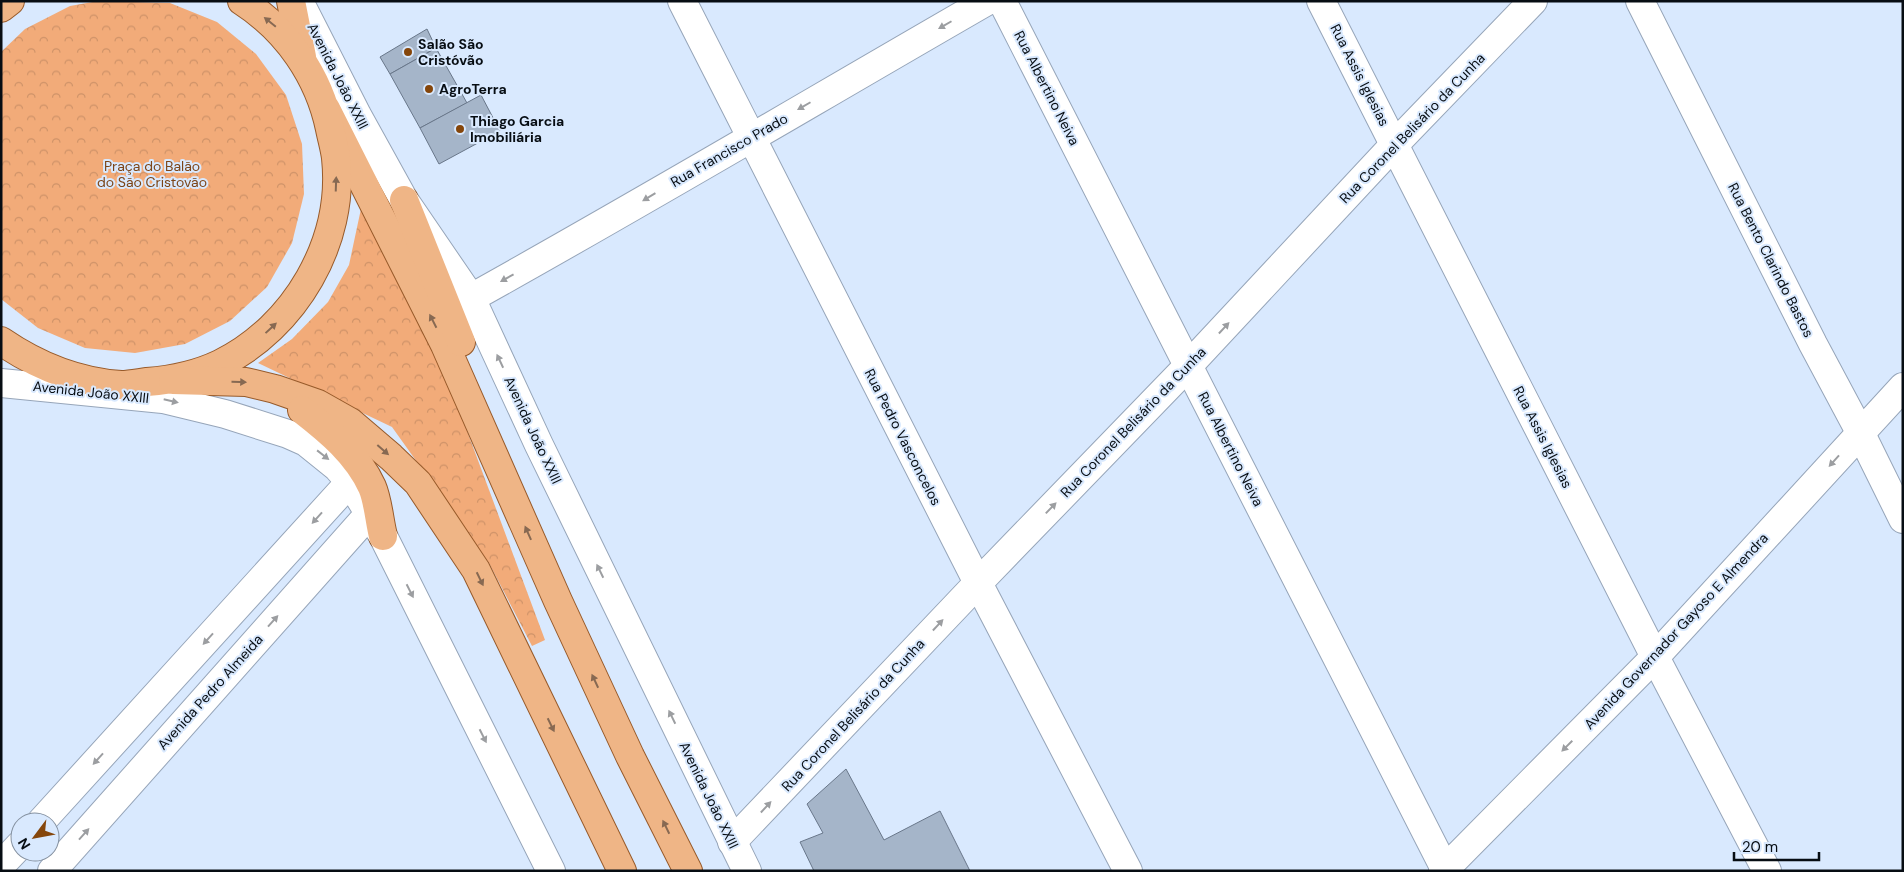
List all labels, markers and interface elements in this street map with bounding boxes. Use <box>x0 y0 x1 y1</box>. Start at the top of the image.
one-way arrow <box>264 17 277 28</box>
street label: Avenida João XXIII <box>303 20 373 132</box>
one-way arrow <box>938 21 951 30</box>
street label: Rua Assis Iglesias <box>1326 21 1394 129</box>
street label: Rua Albertino Neiva <box>1010 28 1084 148</box>
place label: Salão São Cristóvão <box>418 35 484 69</box>
marker: Salão São Cristóvão <box>402 46 414 58</box>
street label: Rua Coronel Belisário da Cunha <box>1335 49 1489 207</box>
place label: AgroTerra <box>439 80 507 98</box>
marker: AgroTerra <box>423 83 435 95</box>
one-way arrow <box>797 102 810 111</box>
street label: Rua Francisco Prado <box>667 109 791 191</box>
place label: Thiago Garcia Imobiliária <box>470 112 564 146</box>
marker: Thiago Garcia Imobiliária <box>454 123 466 135</box>
park label: Praça do Balão do São Cristovão <box>97 157 207 191</box>
one-way arrow <box>332 175 340 191</box>
street label: Rua Bento Clarindo Bastos <box>1724 180 1818 340</box>
one-way arrow <box>642 193 655 202</box>
one-way arrow <box>500 274 515 282</box>
one-way arrow <box>429 314 437 328</box>
one-way arrow <box>265 322 277 334</box>
one-way arrow <box>1218 322 1230 334</box>
street label: Rua Coronel Belisário da Cunha <box>1056 343 1210 501</box>
one-way arrow <box>496 354 504 368</box>
street label: Rua Pedro Vasconcelos <box>861 366 945 508</box>
street label: Avenida João XXIII <box>500 373 566 487</box>
street label: Avenida João XXIII <box>32 377 150 407</box>
one-way arrow <box>231 378 247 386</box>
street label: Rua Assis Iglesias <box>1509 383 1577 491</box>
street label: Rua Albertino Neiva <box>1194 389 1268 509</box>
one-way arrow <box>164 397 179 405</box>
one-way arrow <box>376 444 389 455</box>
one-way arrow <box>316 450 329 461</box>
one-way arrow <box>1828 455 1840 467</box>
one-way arrow <box>1044 503 1056 515</box>
one-way arrow <box>311 512 323 524</box>
one-way arrow <box>523 526 531 540</box>
street label: Avenida Governador Gayoso E Almendra <box>1580 529 1772 733</box>
one-way arrow <box>596 564 604 578</box>
one-way arrow <box>476 572 484 586</box>
one-way arrow <box>406 584 414 598</box>
one-way arrow <box>268 615 279 628</box>
one-way arrow <box>932 620 944 632</box>
street label: Avenida Pedro Almeida <box>153 631 267 753</box>
one-way arrow <box>202 632 214 644</box>
street label: Rua Coronel Belisário da Cunha <box>778 635 928 795</box>
one-way arrow <box>591 674 599 688</box>
one-way arrow <box>667 710 675 724</box>
one-way arrow <box>547 718 555 732</box>
one-way arrow <box>479 729 487 743</box>
street label: Avenida João XXIII <box>675 739 743 851</box>
one-way arrow <box>1561 739 1573 751</box>
one-way arrow <box>92 752 104 764</box>
one-way arrow <box>760 801 772 813</box>
north arrow <box>10 812 60 862</box>
one-way arrow <box>662 820 670 834</box>
one-way arrow <box>78 829 90 841</box>
scale bar <box>1734 830 1819 862</box>
text: N <box>14 835 34 853</box>
text: 20 m <box>1742 837 1778 857</box>

